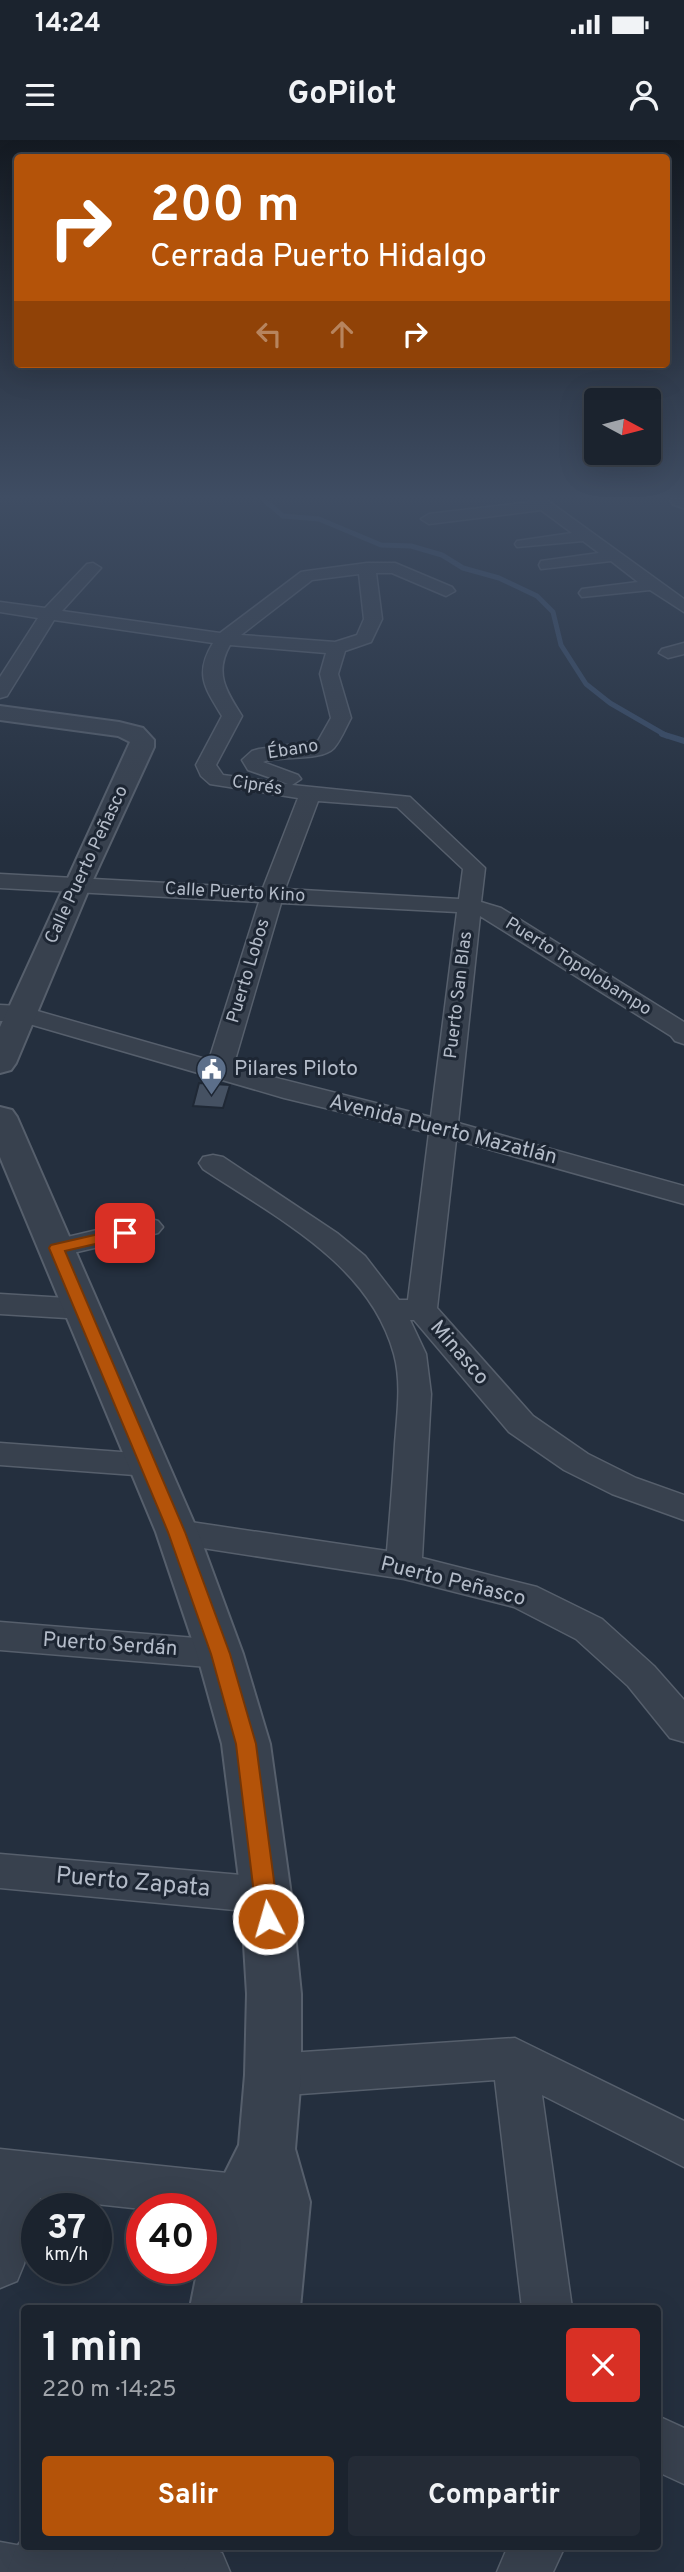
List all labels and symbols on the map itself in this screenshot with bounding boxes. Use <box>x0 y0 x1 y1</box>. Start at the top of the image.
north arrow <box>584 388 662 466</box>
street label: Ébano <box>266 733 320 765</box>
street label: Ciprés <box>230 771 284 801</box>
street label: Calle Puerto Peñasco <box>40 782 134 948</box>
street label: Calle Puerto Kino <box>164 878 306 908</box>
street label: Puerto Topolobampo <box>500 913 656 1021</box>
street label: Puerto Lobos <box>222 916 276 1026</box>
street label: Puerto San Blas <box>440 930 478 1060</box>
public building icon: Pilares Piloto <box>194 1052 228 1096</box>
place label: Pilares Piloto <box>234 1056 358 1083</box>
street label: Avenida Puerto Mazatlán <box>326 1089 560 1171</box>
pin <box>95 1203 155 1263</box>
street label: Minasco <box>423 1315 495 1391</box>
street label: Puerto Peñasco <box>378 1551 528 1613</box>
street label: Puerto Serdán <box>42 1627 178 1663</box>
street label: Puerto Zapata <box>54 1861 212 1905</box>
position arrow <box>231 1882 305 1956</box>
speed limit sign: 40 <box>126 2193 217 2284</box>

